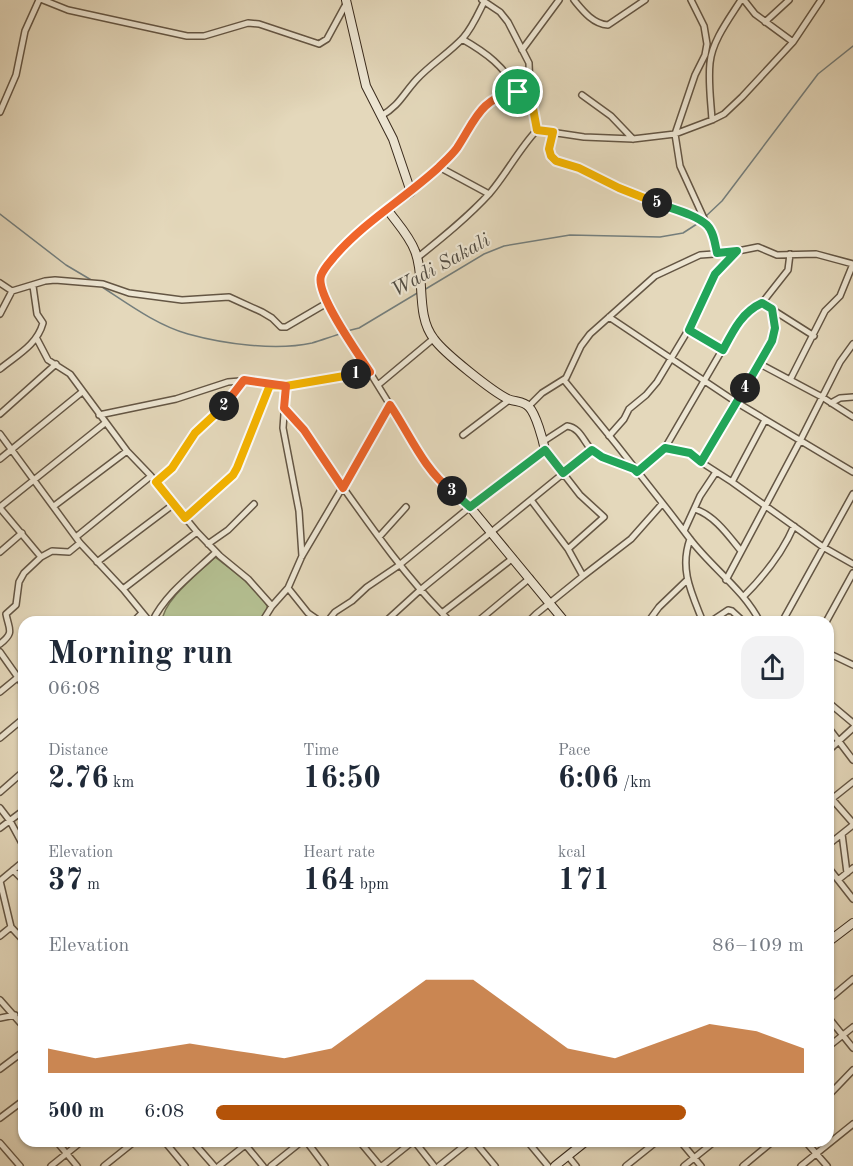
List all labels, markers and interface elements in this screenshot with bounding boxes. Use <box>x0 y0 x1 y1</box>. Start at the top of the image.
pin <box>492 66 543 117</box>
icon: arrive <box>501 75 534 108</box>
pin: 5 <box>642 188 672 218</box>
text: 5 <box>652 195 662 211</box>
water label: Wadi Sakali <box>388 231 494 301</box>
pin: 1 <box>341 359 371 389</box>
text: 1 <box>351 366 361 382</box>
pin: 4 <box>730 373 760 403</box>
text: 4 <box>740 380 750 396</box>
pin: 2 <box>209 391 239 421</box>
text: 2 <box>219 398 229 414</box>
pin: 3 <box>437 476 467 506</box>
text: 3 <box>447 483 457 499</box>
button: share <box>741 636 804 699</box>
text: Morning run <box>48 638 233 671</box>
text: 06:08 <box>48 679 100 699</box>
text: Distance <box>48 743 108 759</box>
text: Time <box>303 743 339 759</box>
text: Pace <box>558 743 590 759</box>
text: 2.76 <box>48 764 109 794</box>
text: 16:50 <box>303 764 381 794</box>
text: 6:06 <box>558 764 619 794</box>
text: km <box>109 775 134 791</box>
text: /km <box>619 775 651 791</box>
text: Elevation <box>48 845 113 861</box>
text: Heart rate <box>303 845 375 861</box>
text: kcal <box>558 845 586 861</box>
text: 37 <box>48 866 83 896</box>
text: 164 <box>303 866 355 896</box>
text: 171 <box>558 866 610 896</box>
text: m <box>83 877 100 893</box>
text: bpm <box>355 877 389 893</box>
text: Elevation <box>48 936 129 956</box>
text: 86–109 m <box>712 936 804 956</box>
text: 500 m <box>48 1102 104 1122</box>
text: 6:08 <box>144 1102 184 1122</box>

